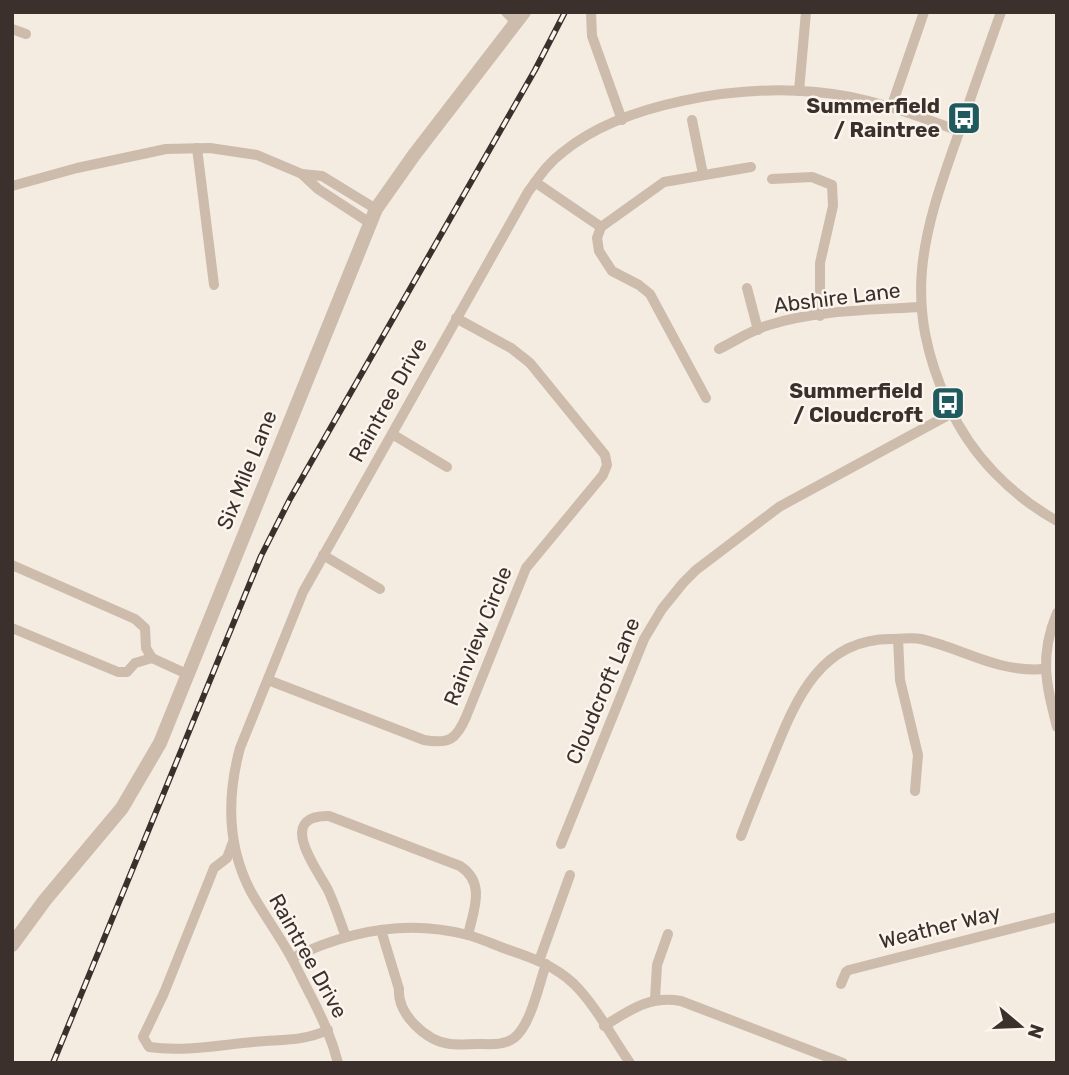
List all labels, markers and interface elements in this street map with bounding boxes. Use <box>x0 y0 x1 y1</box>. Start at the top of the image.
place label: Summerfield / Raintree <box>806 93 940 142</box>
bus stop icon: Summerfield / Raintree <box>945 99 983 137</box>
street label: Abshire Lane <box>772 277 902 318</box>
street label: Raintree Drive <box>343 333 432 466</box>
place label: Summerfield / Cloudcroft <box>789 378 923 427</box>
bus stop icon: Summerfield / Cloudcroft <box>929 384 967 422</box>
street label: Six Mile Lane <box>211 407 282 533</box>
street label: Rainview Circle <box>438 563 517 709</box>
street label: Cloudcroft Lane <box>560 614 645 768</box>
street label: Raintree Drive <box>264 889 353 1022</box>
street label: Weather Way <box>877 899 1003 954</box>
north arrow <box>985 991 1055 1061</box>
text: N <box>1023 1021 1049 1042</box>

